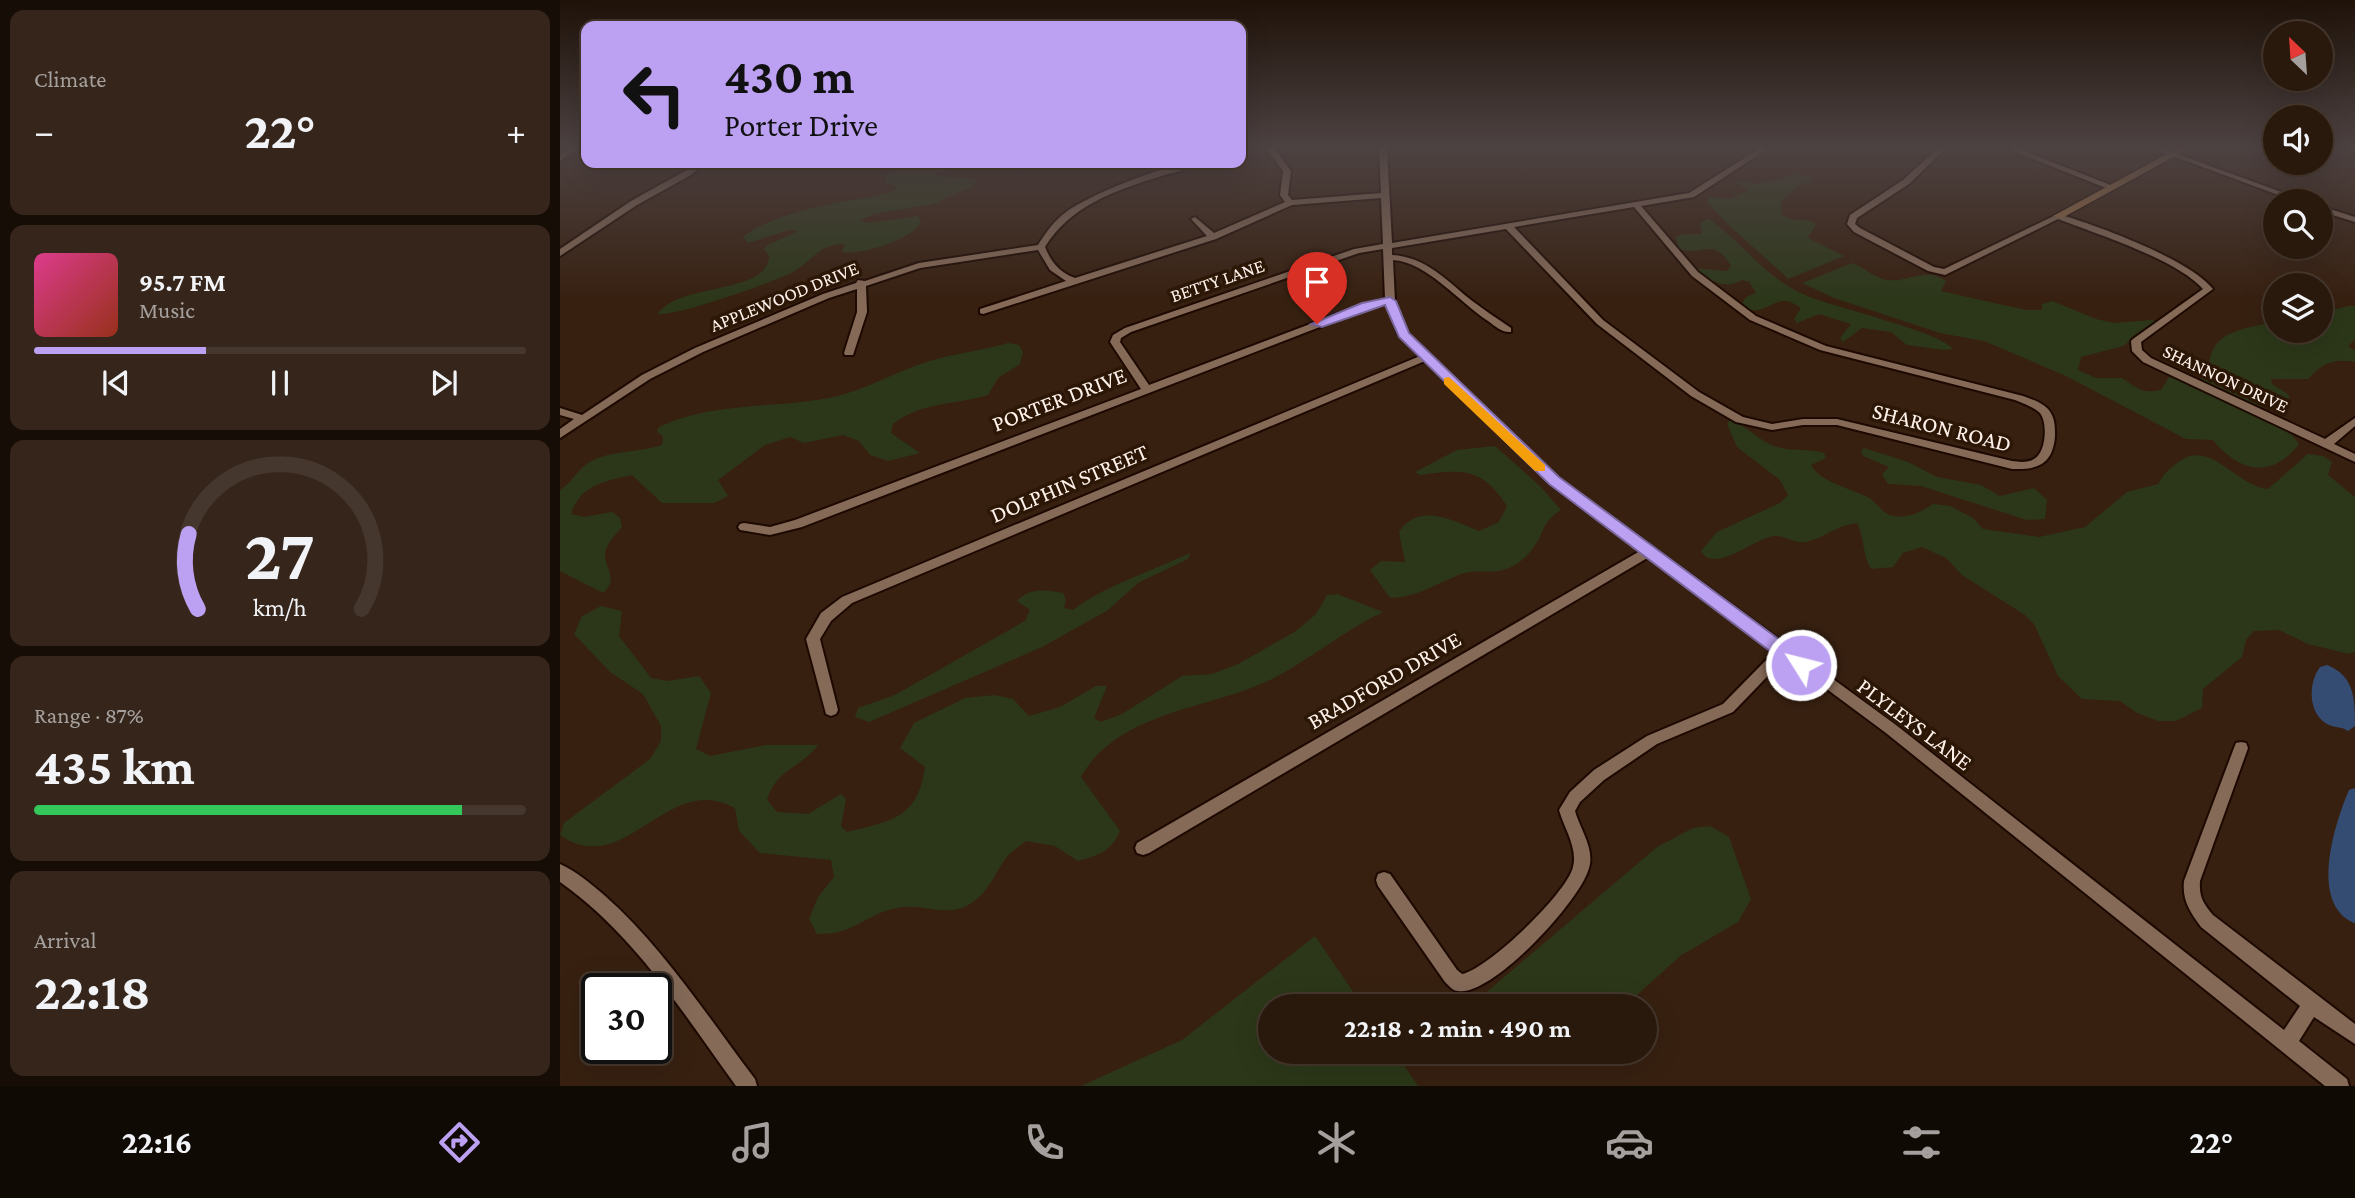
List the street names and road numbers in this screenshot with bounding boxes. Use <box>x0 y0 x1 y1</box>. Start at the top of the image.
street label: BETTY LANE <box>1167 255 1267 306</box>
street label: APPLEWOOD DRIVE <box>707 257 862 336</box>
street label: SHANNON DRIVE <box>2160 340 2292 417</box>
street label: PORTER DRIVE <box>988 361 1130 437</box>
street label: SHARON ROAD <box>1870 397 2014 457</box>
street label: DOLPHIN STREET <box>986 438 1152 528</box>
street label: BRADFORD DRIVE <box>1303 626 1465 734</box>
street label: PLYLEYS LANE <box>1853 672 1977 776</box>

